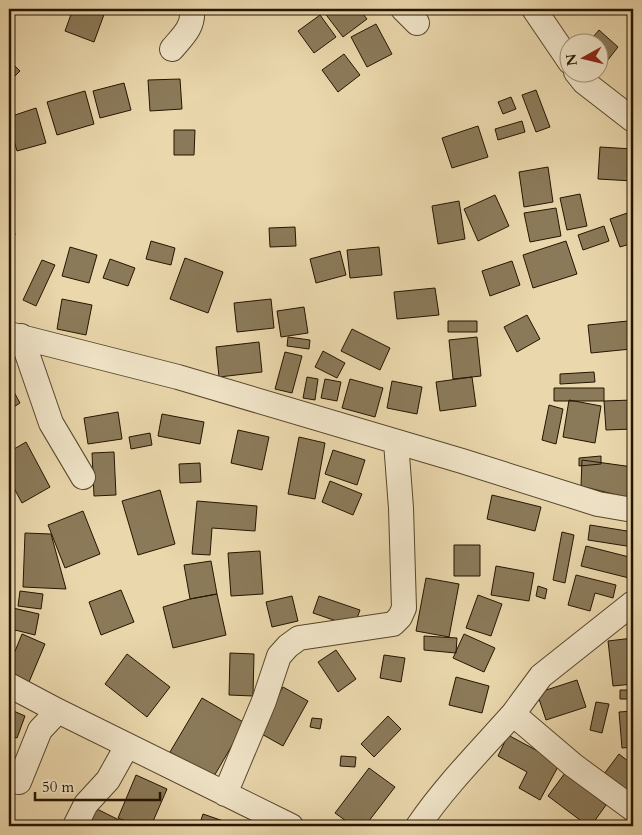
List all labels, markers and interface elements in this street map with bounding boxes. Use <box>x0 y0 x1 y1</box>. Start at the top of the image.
north arrow <box>560 32 610 82</box>
text: N <box>561 52 582 67</box>
scale bar <box>35 770 160 802</box>
text: 50 m <box>42 777 74 797</box>

